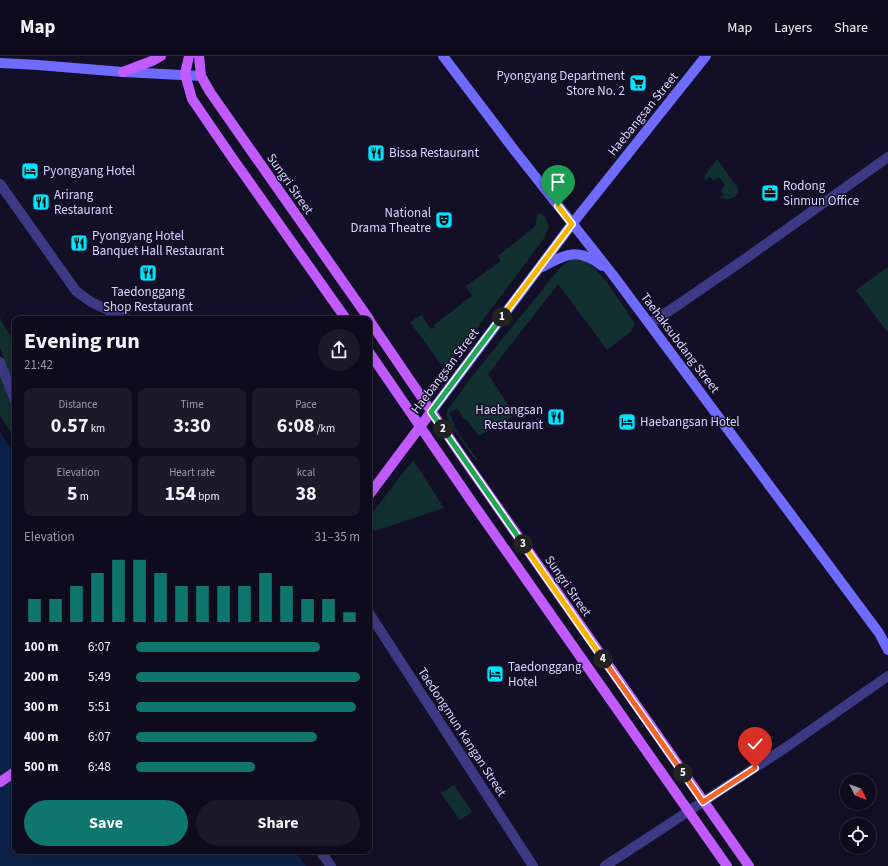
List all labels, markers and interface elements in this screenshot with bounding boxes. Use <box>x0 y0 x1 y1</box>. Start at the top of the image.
text: Map <box>20 14 55 41</box>
text: Map <box>727 18 752 38</box>
text: Layers <box>774 18 812 38</box>
text: Share <box>834 18 868 38</box>
place label: Pyongyang Department Store No. 2 <box>496 67 626 100</box>
street label: Haebangsan Street <box>604 68 683 160</box>
supermarket icon: Pyongyang Department Store No. 2 <box>628 73 648 93</box>
restaurant icon: Bissa Restaurant <box>366 143 386 163</box>
place label: Bissa Restaurant <box>389 144 479 162</box>
street label: Sungri Street <box>262 150 318 219</box>
hotel icon: Pyongyang Hotel <box>20 161 40 181</box>
place label: Pyongyang Hotel <box>43 162 135 180</box>
pin <box>541 165 575 206</box>
icon: arrive <box>547 171 569 193</box>
place label: Rodong Sinmun Office <box>783 177 859 210</box>
office icon: Rodong Sinmun Office <box>760 183 780 203</box>
place label: Arirang Restaurant <box>54 186 114 219</box>
restaurant icon: Arirang Restaurant <box>31 192 51 212</box>
place label: National Drama Theatre <box>350 204 431 237</box>
theatre icon: National Drama Theatre <box>434 210 454 230</box>
place label: Pyongyang Hotel Banquet Hall Restaurant <box>92 227 225 260</box>
restaurant icon: Pyongyang Hotel Banquet Hall Restaurant <box>69 233 89 253</box>
restaurant icon: Taedonggang Shop Restaurant <box>138 263 158 283</box>
place label: Taedonggang Shop Restaurant <box>103 283 193 316</box>
street label: Taehaksubdang Street <box>636 289 724 397</box>
pin: 1 <box>492 307 512 327</box>
text: 1 <box>499 309 505 324</box>
street label: Haebangsan Street <box>407 324 484 418</box>
text: Evening run <box>24 325 140 357</box>
button: share <box>318 329 360 371</box>
text: 21:42 <box>24 356 53 374</box>
text: Distance <box>58 397 98 412</box>
text: Time <box>180 397 204 412</box>
text: Pace <box>295 397 317 412</box>
place label: Haebangsan Restaurant <box>475 401 544 434</box>
restaurant icon: Haebangsan Restaurant <box>546 407 566 427</box>
text: 0.57 <box>51 412 88 440</box>
text: 3:30 <box>173 412 211 440</box>
text: 6:08 <box>277 412 315 440</box>
hotel icon: Haebangsan Hotel <box>617 412 637 432</box>
place label: Haebangsan Hotel <box>640 413 740 431</box>
pin: 2 <box>433 419 453 439</box>
text: km <box>88 421 105 436</box>
text: /km <box>315 421 335 436</box>
text: 2 <box>440 421 446 436</box>
text: Elevation <box>57 465 99 480</box>
text: Heart rate <box>169 465 215 480</box>
text: kcal <box>297 465 315 480</box>
text: 5 <box>67 480 78 508</box>
text: 154 <box>164 480 196 508</box>
text: 38 <box>295 480 317 508</box>
text: m <box>78 489 89 504</box>
text: bpm <box>196 489 220 504</box>
text: Elevation <box>24 528 75 546</box>
text: 31–35 m <box>315 528 360 546</box>
pin: 3 <box>513 534 533 554</box>
text: 3 <box>520 536 526 551</box>
street label: Sungri Street <box>540 552 596 621</box>
text: 100 m <box>24 638 58 656</box>
text: 6:07 <box>88 638 111 656</box>
pin: 4 <box>593 649 613 669</box>
text: 4 <box>600 651 606 666</box>
place label: Taedonggang Hotel <box>508 658 582 691</box>
street label: Taedongmun Kangan Street <box>413 664 511 801</box>
hotel icon: Taedonggang Hotel <box>485 664 505 684</box>
text: 200 m <box>24 668 58 686</box>
text: 5:49 <box>88 668 111 686</box>
text: 300 m <box>24 698 58 716</box>
text: 5:51 <box>88 698 111 716</box>
pin <box>738 727 772 768</box>
text: 400 m <box>24 728 58 746</box>
text: 6:07 <box>88 728 111 746</box>
icon: check <box>744 733 766 755</box>
text: 500 m <box>24 758 58 776</box>
text: 6:48 <box>88 758 111 776</box>
pin: 5 <box>673 763 693 783</box>
text: 5 <box>680 765 686 780</box>
north arrow <box>840 774 876 810</box>
map controls <box>840 774 876 854</box>
button: Save <box>24 800 188 846</box>
button: Share <box>196 800 360 846</box>
button: locate <box>840 818 876 854</box>

